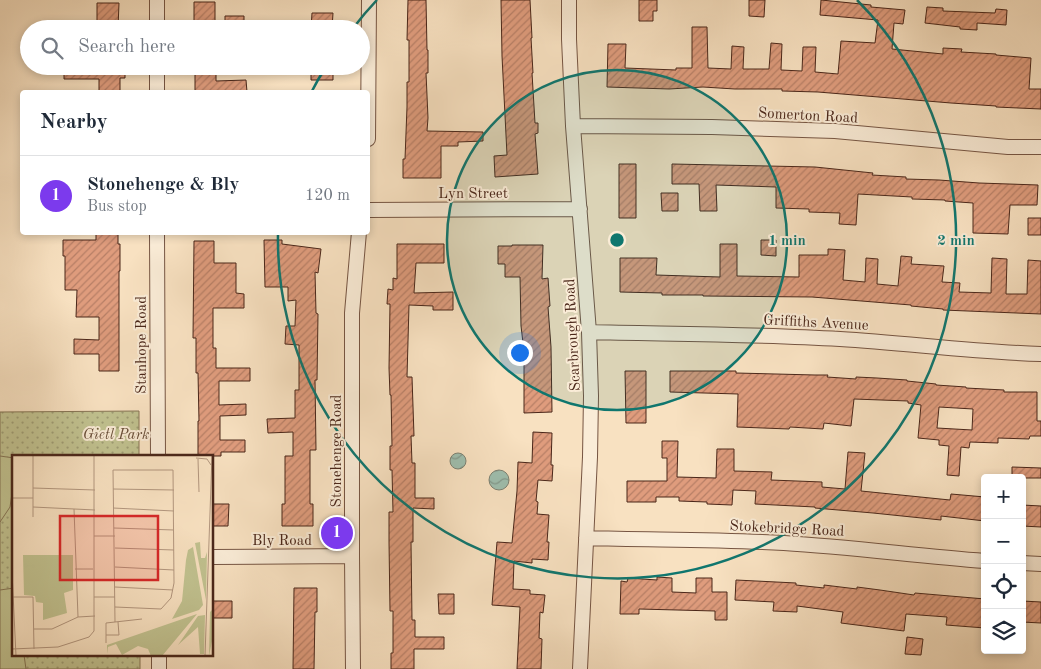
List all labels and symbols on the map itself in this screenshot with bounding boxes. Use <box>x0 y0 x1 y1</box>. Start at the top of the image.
street label: Somerton Road <box>758 106 858 127</box>
street label: Lyn Street <box>438 187 508 202</box>
centre of rings <box>608 231 626 249</box>
text: 1 min <box>768 234 806 249</box>
text: 2 min <box>937 234 975 249</box>
street label: Scarbrough Road <box>563 278 584 392</box>
street label: Stanhope Road <box>135 296 150 394</box>
street label: Griffiths Avenue <box>763 313 869 334</box>
your location <box>507 340 533 366</box>
street label: Stonehenge Road <box>330 394 345 507</box>
park label: Gietl Park <box>83 428 149 443</box>
inset map <box>12 455 214 656</box>
pin: 1 <box>321 514 353 552</box>
street label: Stokebridge Road <box>729 519 845 540</box>
street label: Bly Road <box>252 534 312 549</box>

